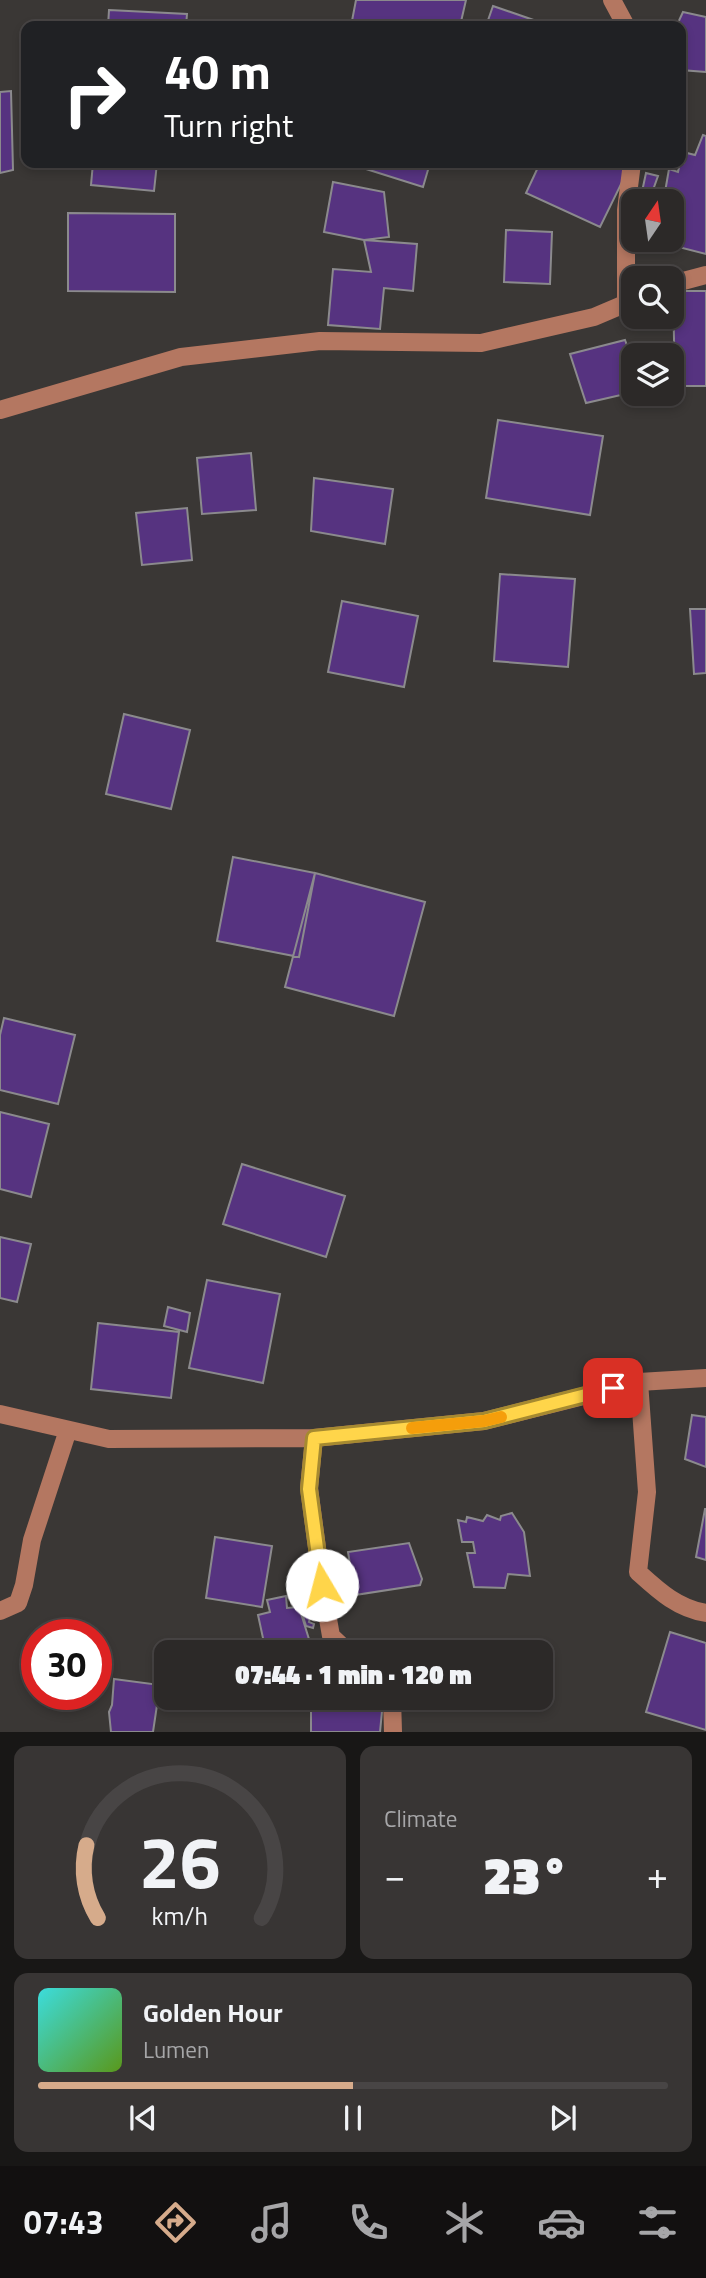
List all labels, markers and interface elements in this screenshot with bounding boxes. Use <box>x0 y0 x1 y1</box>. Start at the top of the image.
text: 40 m <box>164 33 271 108</box>
icon: right <box>49 49 140 140</box>
text: Turn right <box>164 101 293 149</box>
north arrow <box>621 189 684 252</box>
map controls <box>621 189 684 406</box>
button: search <box>621 266 684 329</box>
button: layers <box>621 343 684 406</box>
pin <box>583 1358 643 1418</box>
icon: arrive <box>594 1369 632 1407</box>
position arrow <box>285 1548 359 1622</box>
speed limit sign: 30 <box>21 1619 112 1710</box>
text: 07:44 · 1 min · 120 m <box>235 1655 472 1694</box>
text: Climate <box>384 1801 457 1836</box>
text: 26 <box>139 1807 221 1917</box>
text: 23° <box>483 1835 569 1914</box>
text: − <box>384 1846 405 1904</box>
text: + <box>647 1846 668 1904</box>
text: km/h <box>152 1897 208 1935</box>
text: Golden Hour <box>143 1993 283 2032</box>
text: Lumen <box>143 2032 209 2067</box>
icon: previous <box>124 2099 162 2137</box>
icon: pause <box>334 2099 372 2137</box>
icon: next <box>544 2099 582 2137</box>
text: 07:43 <box>24 2198 104 2246</box>
icon: directions <box>151 2198 200 2247</box>
icon: music <box>247 2198 296 2247</box>
icon: phone <box>344 2198 393 2247</box>
icon: climate <box>440 2198 489 2247</box>
icon: car <box>537 2198 586 2247</box>
icon: filters <box>633 2198 682 2247</box>

